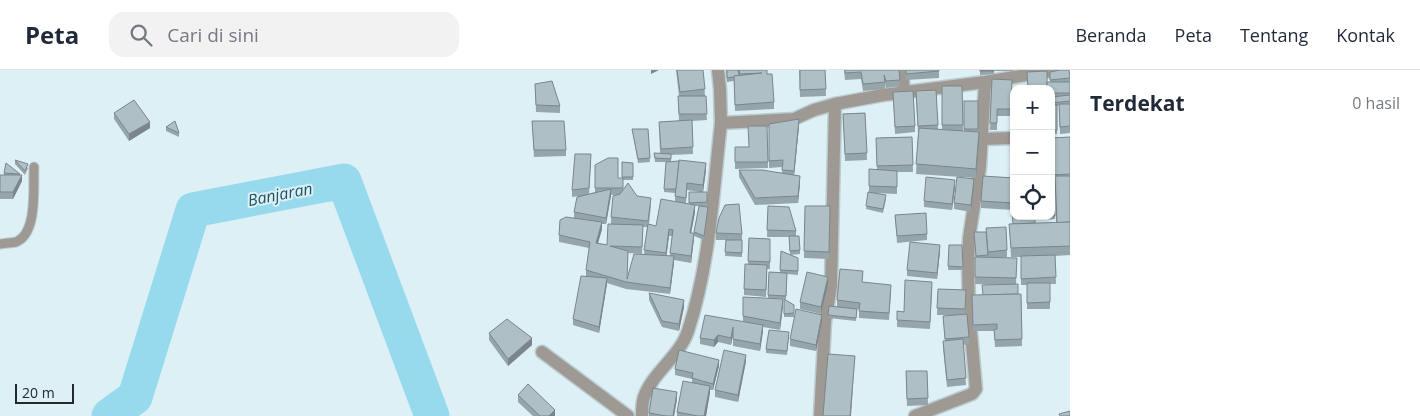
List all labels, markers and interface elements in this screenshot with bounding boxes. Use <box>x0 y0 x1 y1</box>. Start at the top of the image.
search box <box>109 12 459 57</box>
text: Peta <box>25 18 79 51</box>
icon: search <box>127 21 155 49</box>
text: Cari di sini <box>167 22 259 48</box>
text: Beranda <box>1075 23 1147 47</box>
text: Peta <box>1175 23 1212 47</box>
text: Tentang <box>1240 23 1308 47</box>
text: Kontak <box>1336 23 1395 47</box>
map controls <box>1010 85 1055 220</box>
button: + <box>1010 85 1055 130</box>
text: Terdekat <box>1090 89 1185 117</box>
text: 0 hasil <box>1352 92 1400 114</box>
button: − <box>1010 130 1055 175</box>
button: locate <box>1010 175 1055 220</box>
water label: Banjaran <box>246 177 314 211</box>
scale bar <box>15 381 74 404</box>
text: 20 m <box>22 383 55 402</box>

